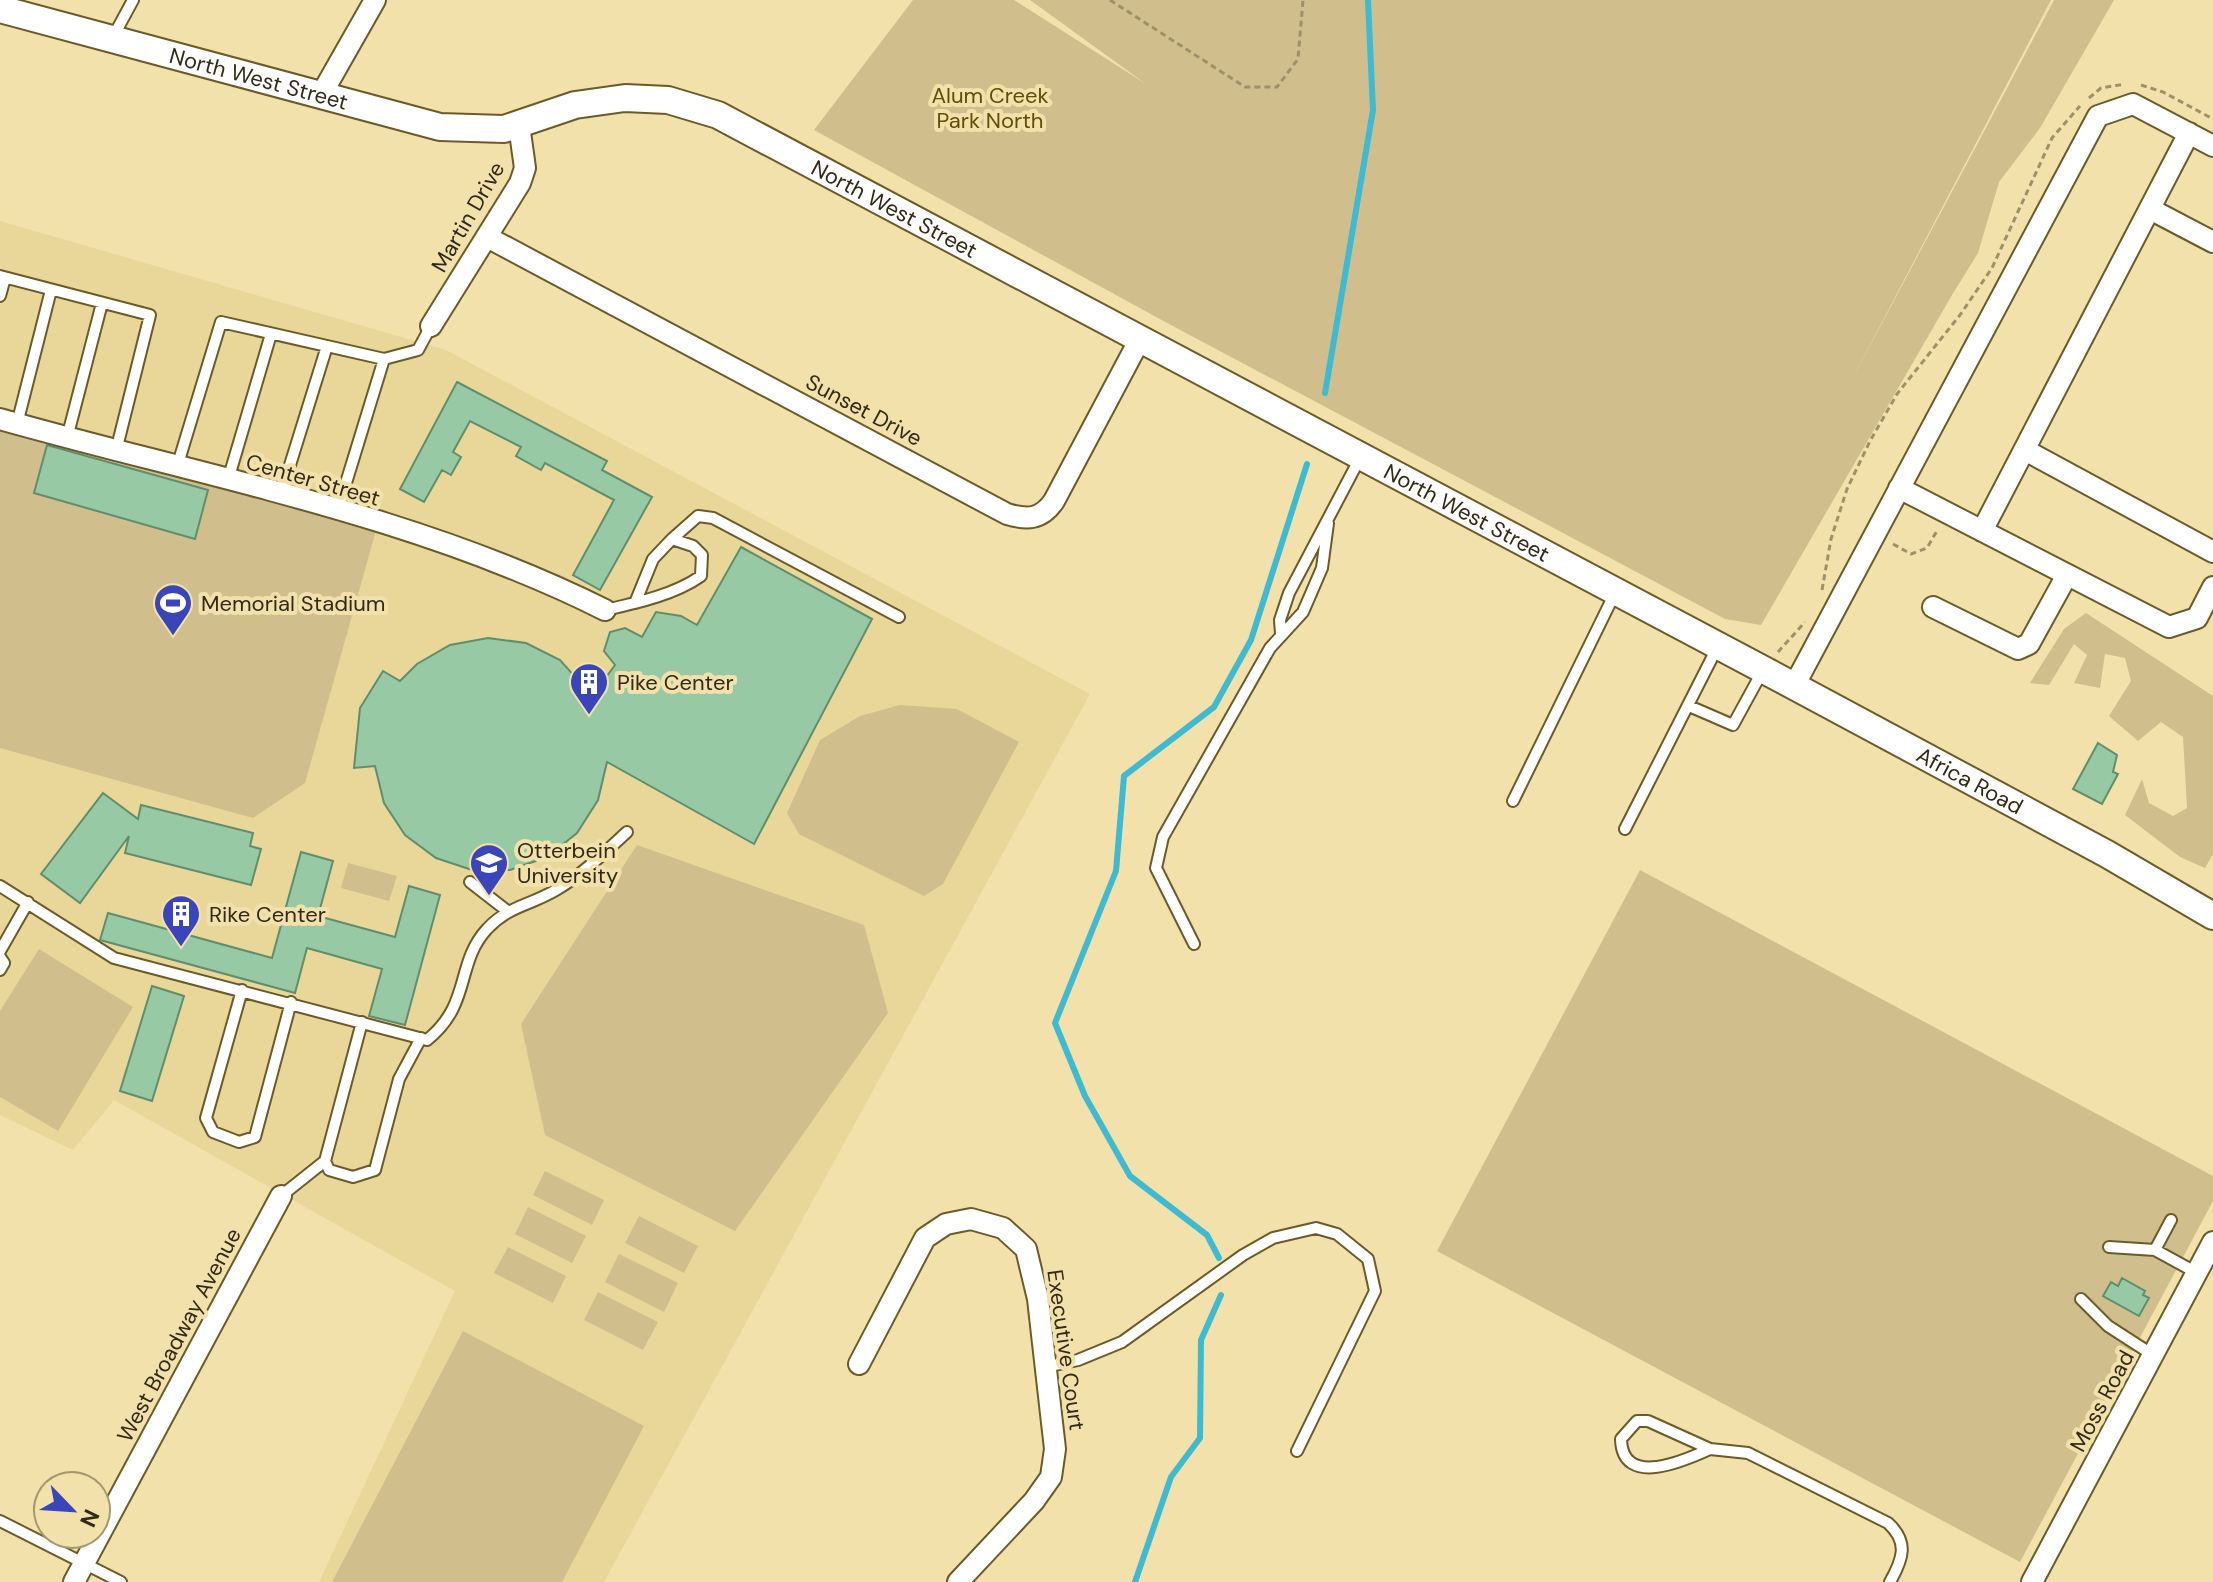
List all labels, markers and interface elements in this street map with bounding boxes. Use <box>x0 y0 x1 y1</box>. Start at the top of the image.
street label: North West Street <box>166 41 351 116</box>
park label: Alum Creek Park North <box>931 81 1049 135</box>
street label: North West Street <box>807 153 982 264</box>
street label: Martin Drive <box>425 156 511 278</box>
street label: Sunset Drive <box>801 367 927 453</box>
street label: Center Street <box>243 447 383 513</box>
street label: North West Street <box>1379 457 1555 568</box>
sports icon: Memorial Stadium <box>152 582 194 637</box>
place label: Memorial Stadium <box>201 589 385 618</box>
building icon: Pike Center <box>568 661 610 716</box>
place label: Pike Center <box>617 668 734 697</box>
street label: Africa Road <box>1912 740 2028 821</box>
place label: Otterbein University <box>517 836 618 890</box>
school or university icon: Otterbein University <box>468 842 510 897</box>
building icon: Rike Center <box>160 893 202 948</box>
place label: Rike Center <box>209 900 326 929</box>
street label: West Broadway Avenue <box>110 1223 248 1447</box>
street label: Executive Court <box>1040 1268 1092 1432</box>
street label: Moss Road <box>2063 1345 2141 1457</box>
north arrow <box>32 1470 112 1550</box>
text: N <box>73 1505 106 1532</box>

